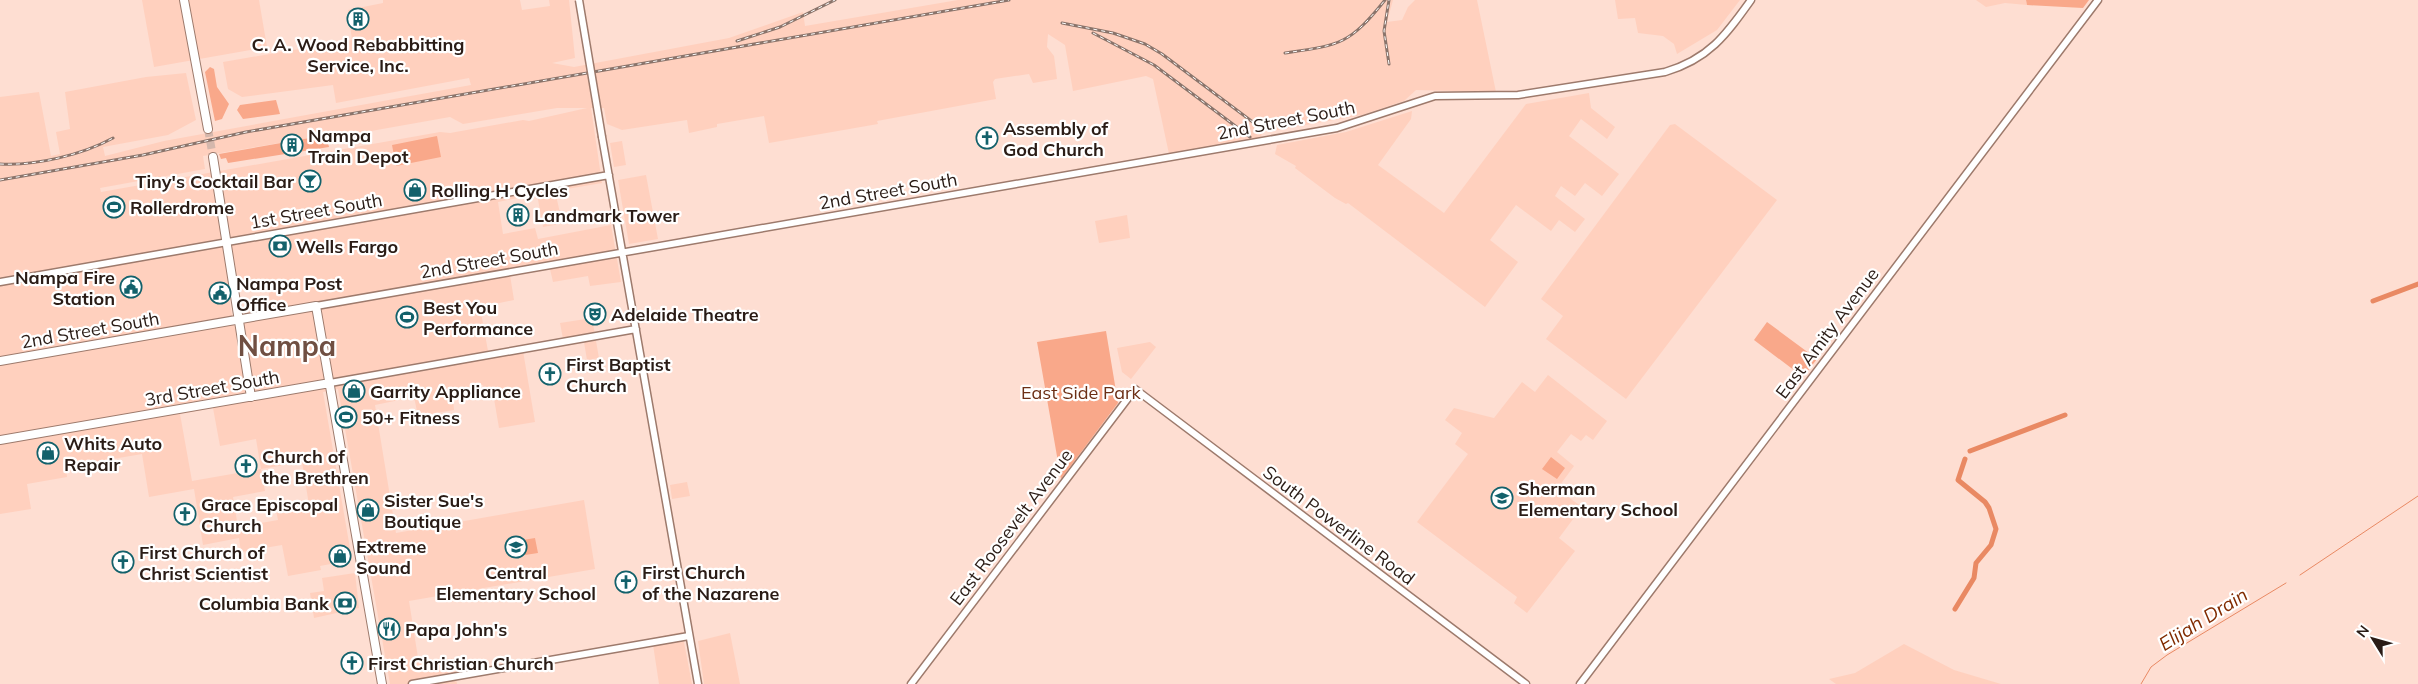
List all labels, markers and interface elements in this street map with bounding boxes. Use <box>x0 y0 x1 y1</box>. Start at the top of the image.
building icon: C. A. Wood Rebabbitting Service, Inc. <box>346 7 370 31</box>
place label: C. A. Wood Rebabbitting Service, Inc. <box>251 33 465 77</box>
street label: 2nd Street South <box>1215 95 1357 145</box>
place label: Assembly of God Church <box>1003 117 1109 161</box>
place label: Nampa Train Depot <box>308 124 409 168</box>
church icon: Assembly of God Church <box>975 126 999 150</box>
building icon: Nampa Train Depot <box>280 133 304 157</box>
street label: 2nd Street South <box>817 168 959 214</box>
bar icon: Tiny's Cocktail Bar <box>298 169 322 193</box>
place label: Tiny's Cocktail Bar <box>135 170 295 193</box>
shop icon: Rolling H Cycles <box>403 178 427 202</box>
place label: Rolling H Cycles <box>431 179 568 202</box>
street label: 1st Street South <box>248 188 384 234</box>
sports icon: Rollerdrome <box>102 195 126 219</box>
place label: Rollerdrome <box>130 196 234 219</box>
building icon: Landmark Tower <box>506 203 530 227</box>
place label: Landmark Tower <box>534 204 680 227</box>
bank icon: Wells Fargo <box>268 234 292 258</box>
place label: Wells Fargo <box>296 235 398 258</box>
street label: 2nd Street South <box>418 237 560 283</box>
street label: East Amity Avenue <box>1770 263 1884 403</box>
place label: Nampa Fire Station <box>15 266 115 310</box>
place label: Nampa Post Office <box>236 272 342 316</box>
public building icon: Nampa Fire Station <box>119 275 143 299</box>
public building icon: Nampa Post Office <box>208 281 232 305</box>
place label: Best You Performance <box>423 296 533 340</box>
theatre icon: Adelaide Theatre <box>583 302 607 326</box>
place label: Adelaide Theatre <box>611 303 759 326</box>
sports icon: Best You Performance <box>395 305 419 329</box>
street label: 2nd Street South <box>19 307 161 353</box>
district label: Nampa <box>238 328 336 363</box>
place label: First Baptist Church <box>566 353 671 397</box>
church icon: First Baptist Church <box>538 362 562 386</box>
street label: 3rd Street South <box>143 365 281 411</box>
shop icon: Garrity Appliance <box>342 379 366 403</box>
place label: Garrity Appliance <box>370 380 521 403</box>
park label: East Side Park <box>1021 381 1142 404</box>
sports icon: 50+ Fitness <box>334 405 358 429</box>
place label: 50+ Fitness <box>362 406 460 429</box>
place label: Whits Auto Repair <box>64 432 162 476</box>
shop icon: Whits Auto Repair <box>36 441 60 465</box>
street label: East Roosevelt Avenue <box>945 444 1077 610</box>
place label: Church of the Brethren <box>262 445 369 489</box>
church icon: Church of the Brethren <box>234 454 258 478</box>
street label: South Powerline Road <box>1258 460 1420 590</box>
place label: Sherman Elementary School <box>1518 477 1678 521</box>
school or university icon: Sherman Elementary School <box>1490 486 1514 510</box>
place label: Sister Sue's Boutique <box>384 489 483 533</box>
place label: Grace Episcopal Church <box>201 493 338 537</box>
shop icon: Sister Sue's Boutique <box>356 498 380 522</box>
church icon: Grace Episcopal Church <box>173 502 197 526</box>
place label: Extreme Sound <box>356 535 426 579</box>
school or university icon: Central Elementary School <box>504 535 528 559</box>
place label: First Church of Christ Scientist <box>139 541 268 585</box>
shop icon: Extreme Sound <box>328 544 352 568</box>
church icon: First Church of Christ Scientist <box>111 550 135 574</box>
place label: Central Elementary School <box>436 561 596 605</box>
place label: First Church of the Nazarene <box>642 561 780 605</box>
church icon: First Church of the Nazarene <box>614 570 638 594</box>
water label: Elijah Drain <box>2154 582 2252 656</box>
bank icon: Columbia Bank <box>333 591 357 615</box>
place label: Columbia Bank <box>199 592 330 615</box>
north arrow <box>2348 614 2398 664</box>
restaurant icon: Papa John's <box>377 617 401 641</box>
place label: Papa John's <box>405 618 507 641</box>
text: N <box>2352 622 2373 641</box>
church icon: First Christian Church <box>340 651 364 675</box>
place label: First Christian Church <box>368 652 554 675</box>

